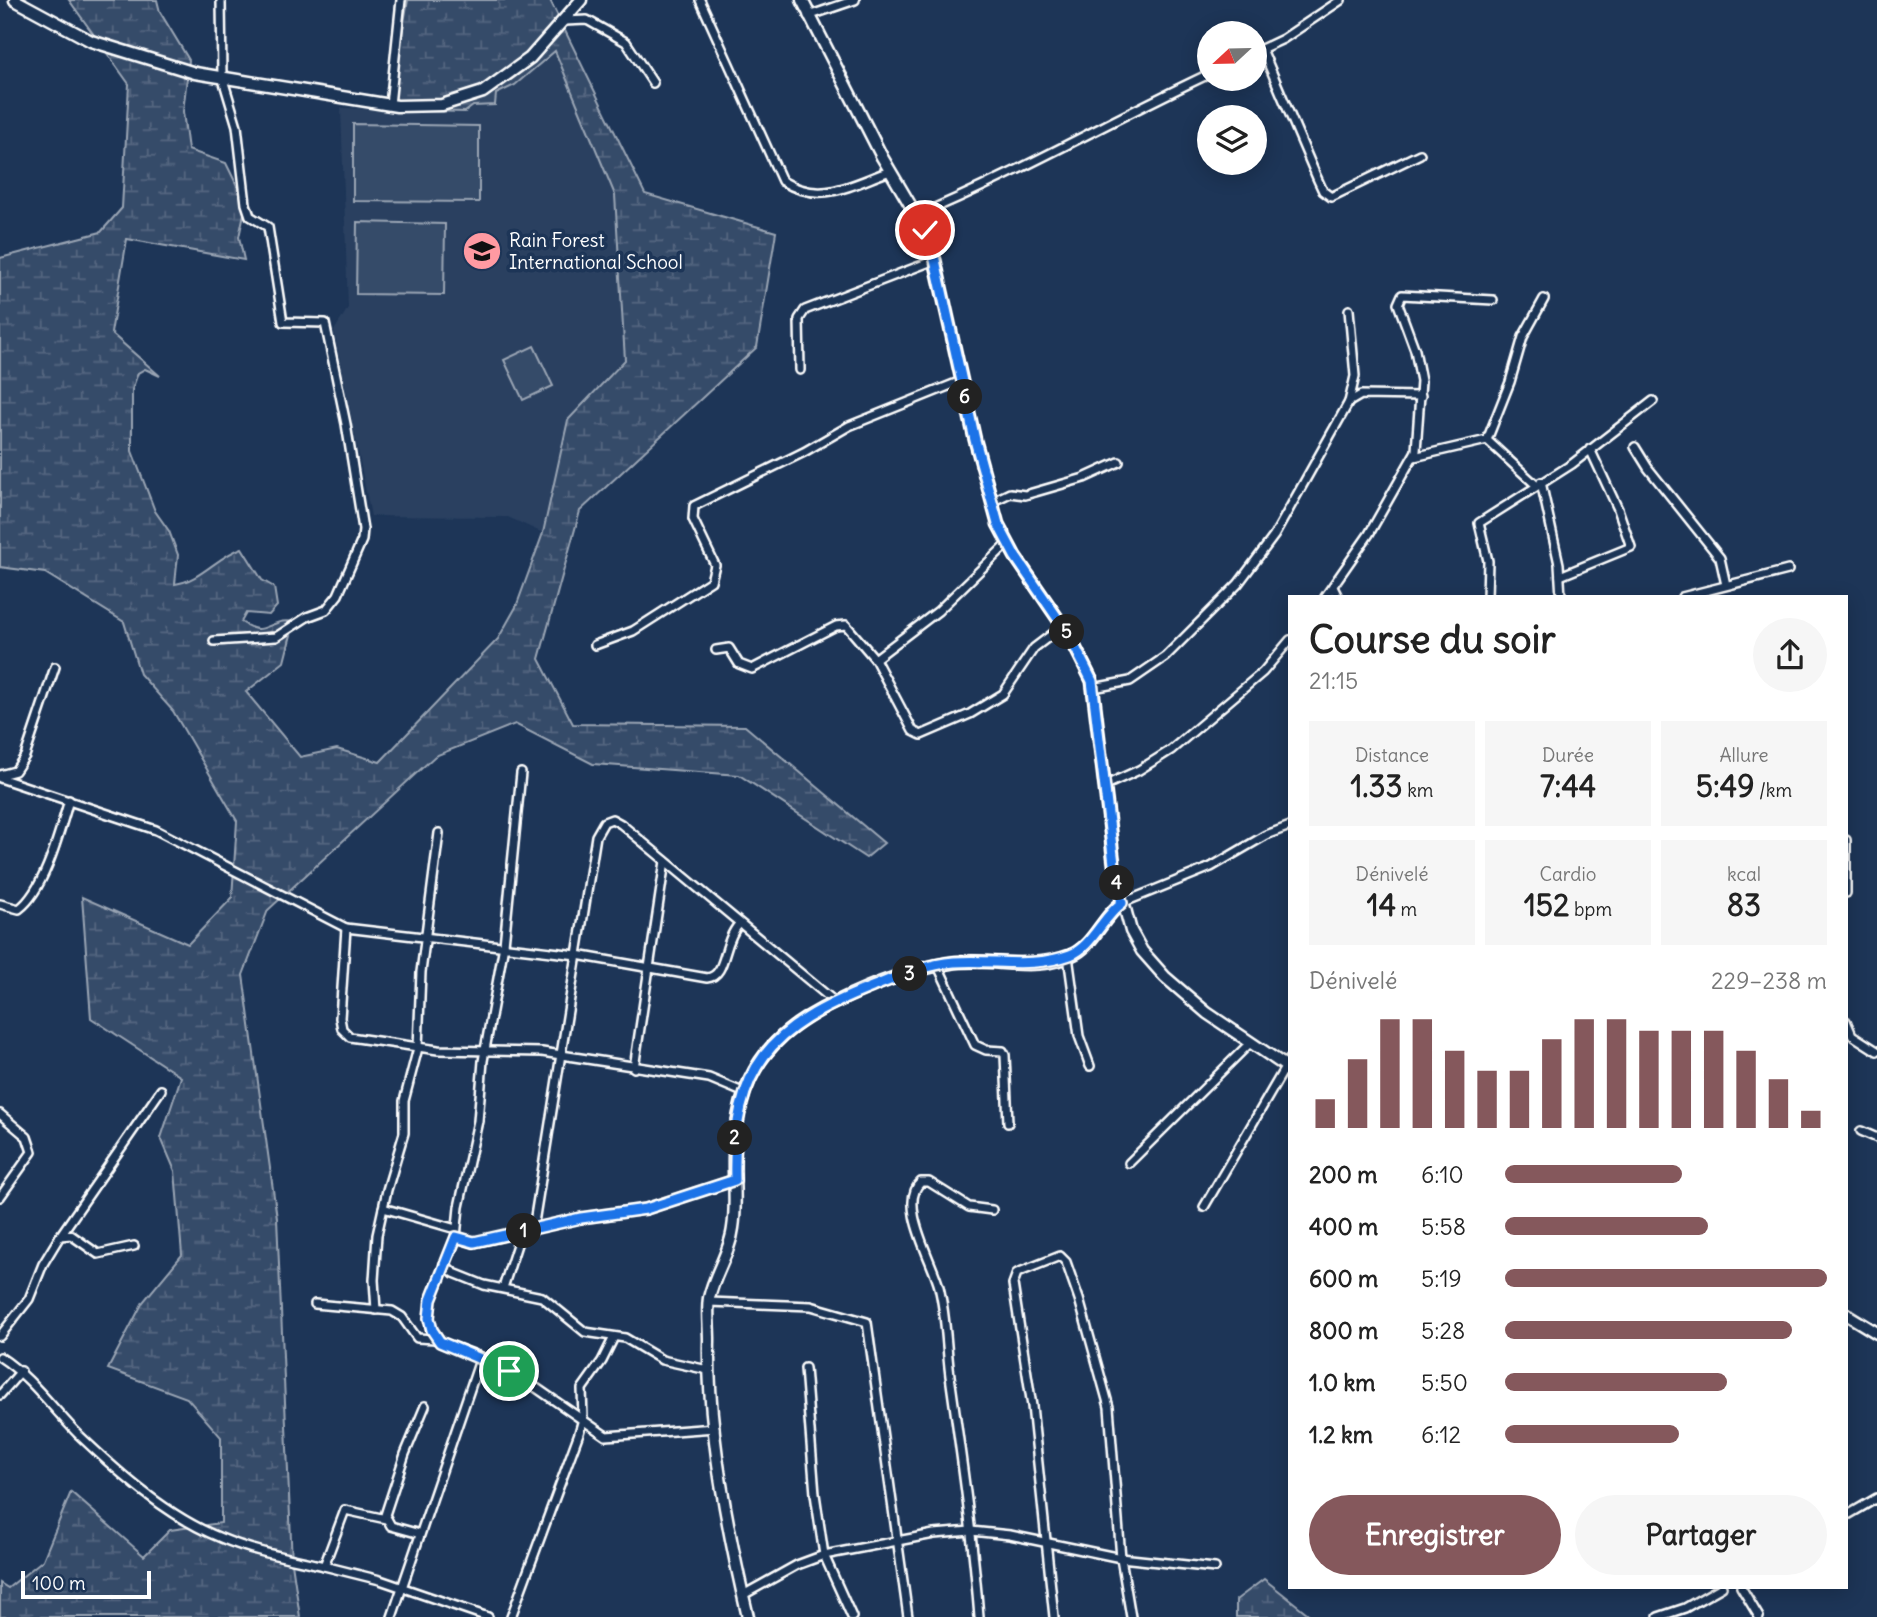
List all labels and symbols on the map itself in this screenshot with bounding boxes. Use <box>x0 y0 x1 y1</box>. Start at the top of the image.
north arrow <box>1197 21 1267 91</box>
pin <box>895 200 955 260</box>
place label: Rain Forest International School <box>509 228 683 274</box>
school or university icon: Rain Forest International School <box>461 230 503 272</box>
pin: 6 <box>948 380 982 414</box>
pin: 5 <box>1050 614 1084 650</box>
pin: 4 <box>1100 866 1134 900</box>
pin: 3 <box>892 956 928 992</box>
pin: 2 <box>718 1120 752 1156</box>
pin: 1 <box>506 1214 542 1248</box>
pin <box>479 1341 539 1401</box>
scale bar <box>21 1568 150 1600</box>

